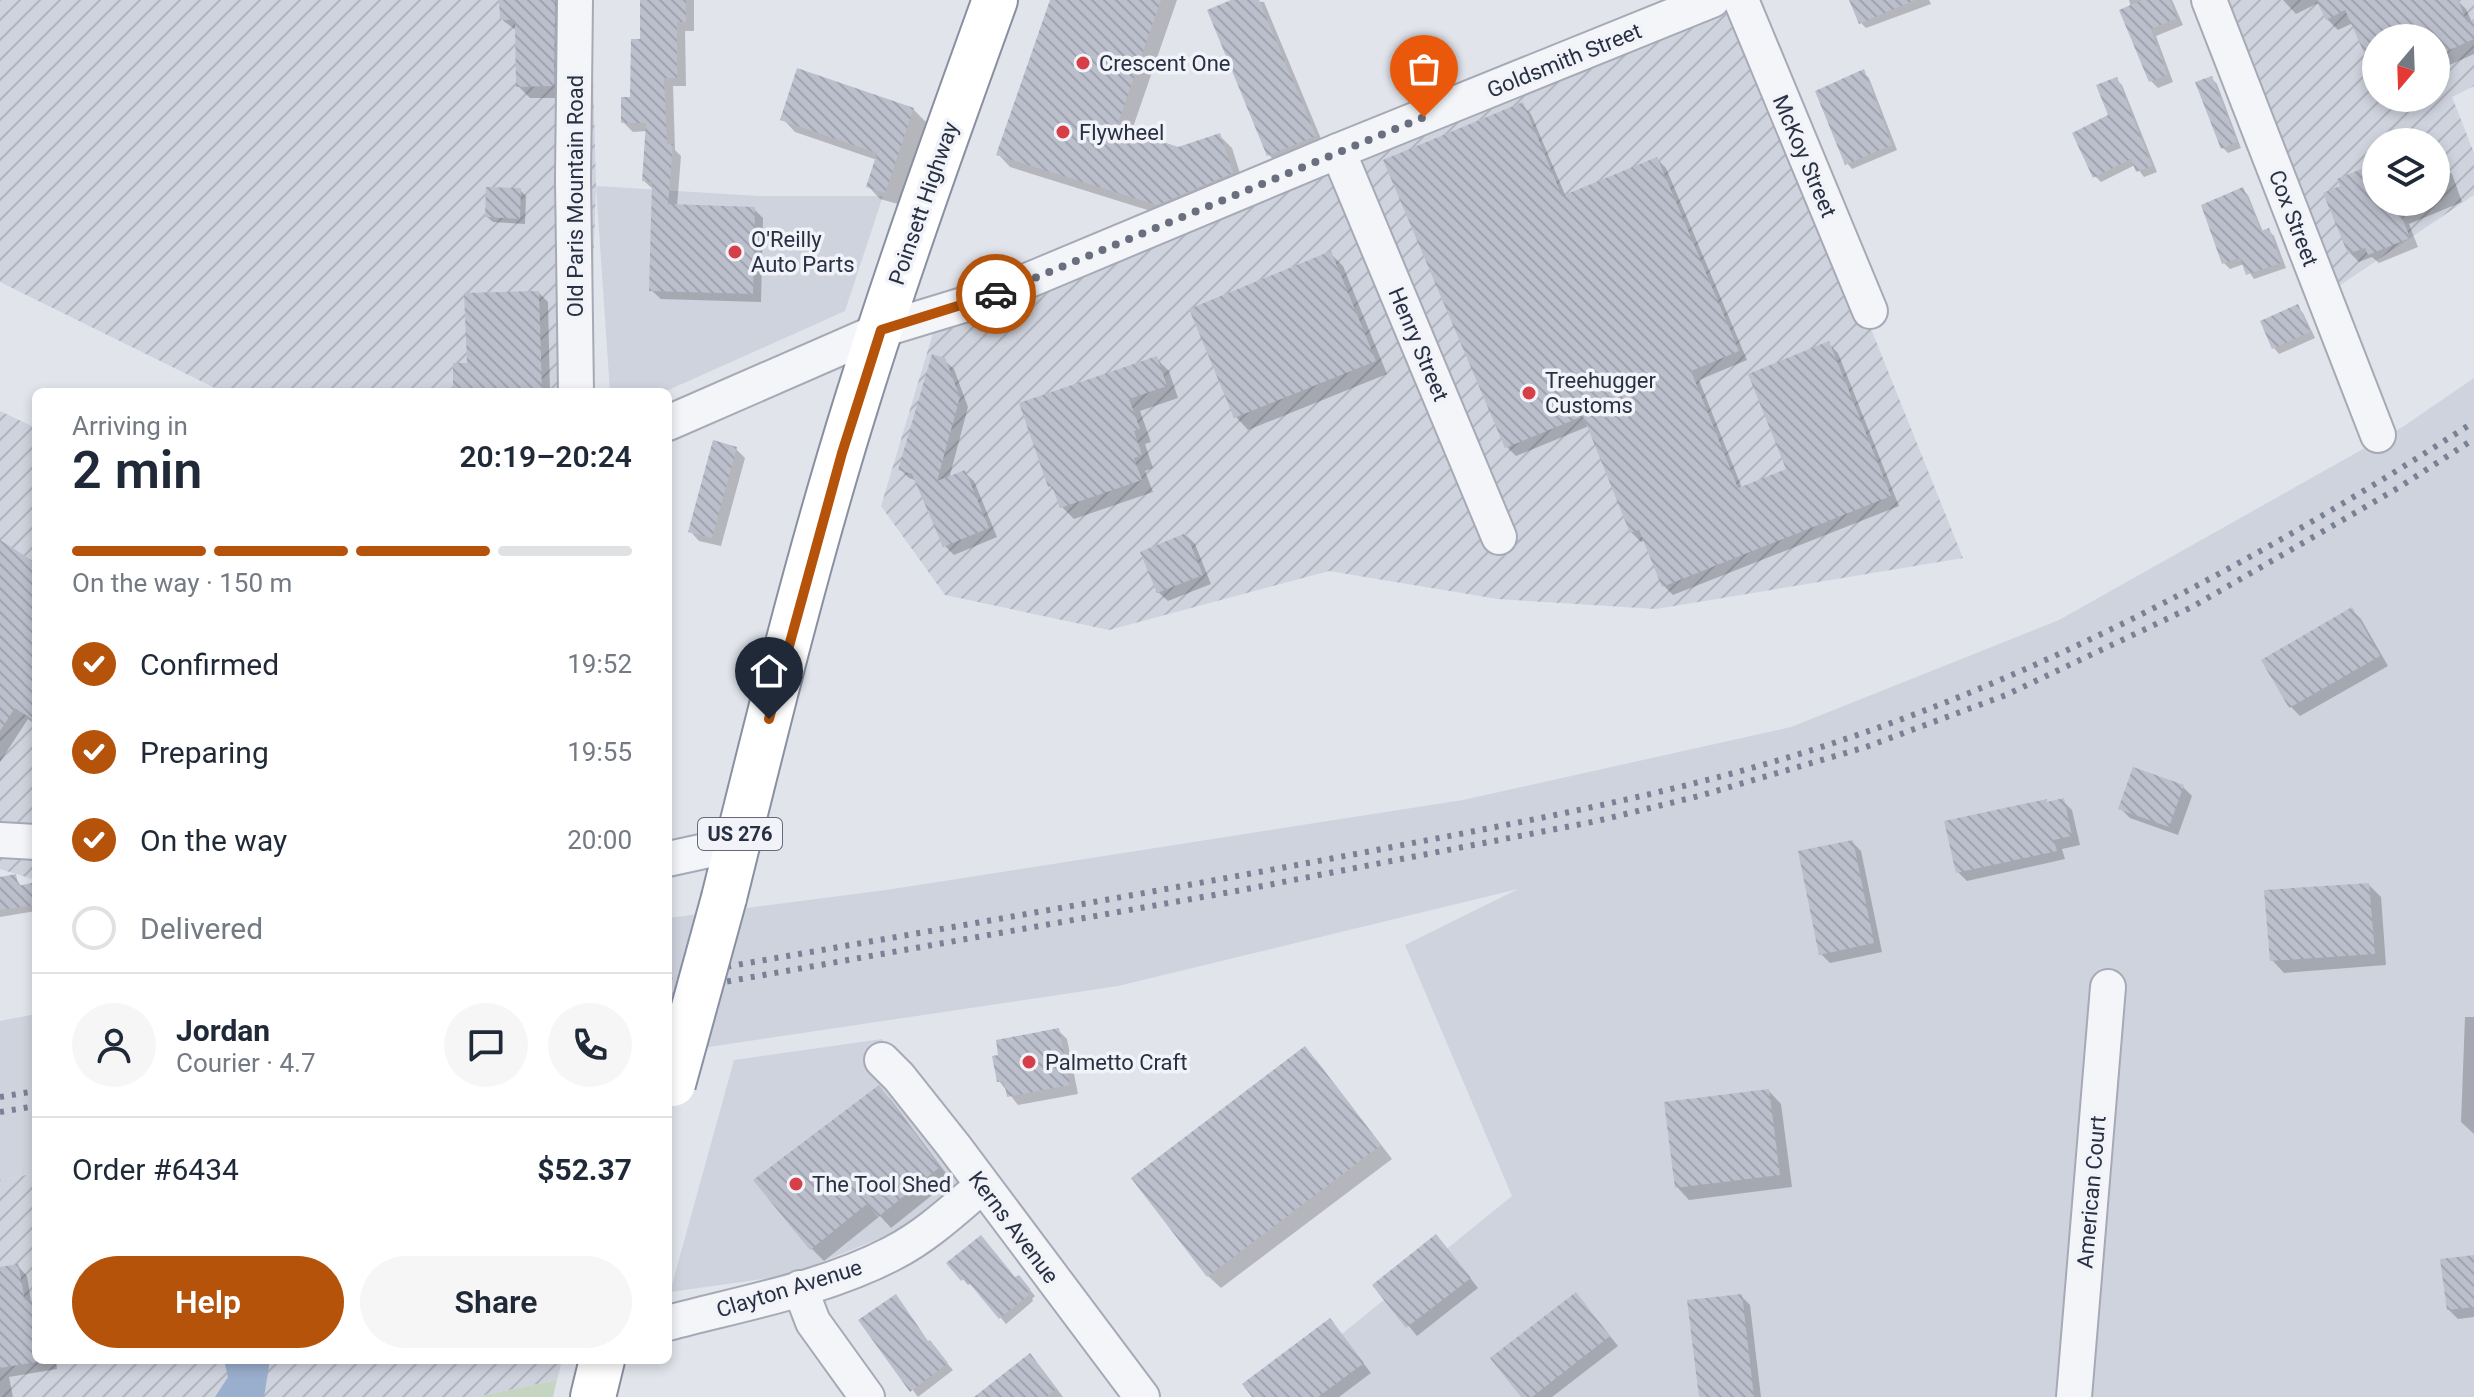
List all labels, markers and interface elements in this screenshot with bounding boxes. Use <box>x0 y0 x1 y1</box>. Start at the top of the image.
street label: Goldsmith Street <box>1483 18 1645 103</box>
north arrow <box>2362 24 2450 112</box>
map controls <box>2362 24 2450 216</box>
pin <box>1390 35 1458 117</box>
icon: bag <box>1402 47 1446 91</box>
place label: Crescent One <box>1099 51 1231 76</box>
marker: Crescent One <box>1074 54 1092 72</box>
street label: Old Paris Mountain Road <box>563 75 588 317</box>
street label: McKoy Street <box>1768 91 1842 221</box>
street label: Poinsett Highway <box>884 118 963 288</box>
place label: Flywheel <box>1079 120 1164 145</box>
marker: Flywheel <box>1054 123 1072 141</box>
button: layers <box>2362 128 2450 216</box>
street label: Cox Street <box>2264 167 2323 270</box>
place label: O'Reilly Auto Parts <box>751 227 855 277</box>
marker: O'Reilly Auto Parts <box>726 243 744 261</box>
courier <box>956 254 1036 334</box>
icon: car <box>974 272 1018 316</box>
street label: Henry Street <box>1383 284 1454 405</box>
place label: Treehugger Customs <box>1545 368 1657 418</box>
marker: Treehugger Customs <box>1520 384 1538 402</box>
text: Arriving in <box>72 411 188 441</box>
text: 20:19–20:24 <box>459 439 632 474</box>
text: 2 min <box>72 440 202 501</box>
text: On the way · 150 m <box>72 568 292 598</box>
pin <box>735 637 803 719</box>
icon: check <box>72 642 116 686</box>
text: Confirmed <box>140 647 279 682</box>
text: 19:52 <box>567 649 632 679</box>
icon: home <box>747 649 791 693</box>
icon: check <box>72 730 116 774</box>
text: Preparing <box>140 735 269 770</box>
text: 19:55 <box>567 737 632 767</box>
icon: check <box>72 818 116 862</box>
road number: US 276 <box>698 818 782 850</box>
text: On the way <box>140 823 287 858</box>
text: 20:00 <box>567 825 632 855</box>
text: Delivered <box>140 911 263 946</box>
button: person <box>72 1003 156 1087</box>
button: chat <box>444 1003 528 1087</box>
button: phone <box>548 1003 632 1087</box>
text: Jordan <box>176 1013 270 1048</box>
text: Courier · 4.7 <box>176 1048 316 1078</box>
place label: Palmetto Craft <box>1045 1050 1187 1075</box>
marker: Palmetto Craft <box>1020 1053 1038 1071</box>
street label: American Court <box>2072 1115 2111 1270</box>
text: Order #6434 <box>72 1152 239 1187</box>
text: $52.37 <box>537 1152 632 1187</box>
street label: Kerns Avenue <box>963 1166 1064 1288</box>
place label: The Tool Shed <box>812 1172 951 1197</box>
marker: The Tool Shed <box>787 1175 805 1193</box>
street label: Clayton Avenue <box>713 1254 865 1323</box>
button: Help <box>72 1256 344 1348</box>
button: Share <box>360 1256 632 1348</box>

